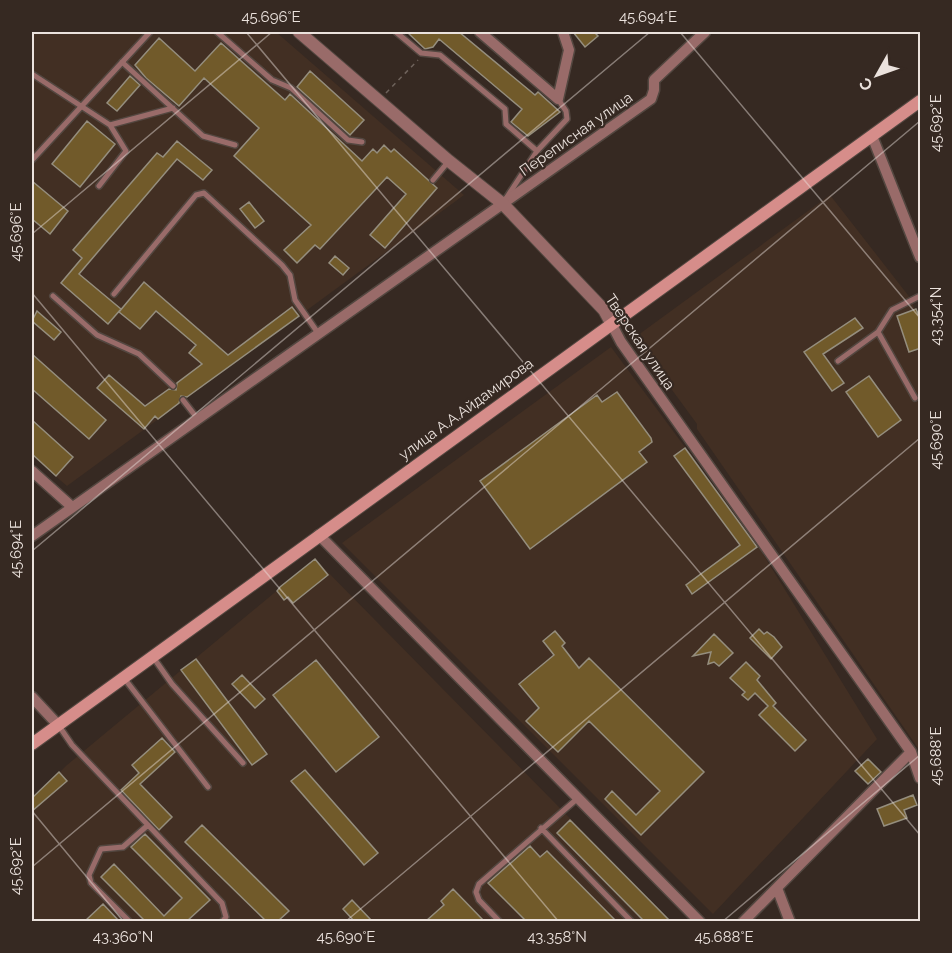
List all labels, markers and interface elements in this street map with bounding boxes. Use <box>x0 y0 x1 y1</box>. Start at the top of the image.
text: 45.696°E <box>241 8 301 26</box>
text: 45.694°E <box>619 8 677 26</box>
north arrow <box>847 45 907 105</box>
text: С <box>855 74 877 95</box>
street label: Переписная улица <box>516 88 636 180</box>
text: 45.692°E <box>927 94 945 152</box>
text: 45.696°E <box>7 202 25 262</box>
text: 43.354°N <box>927 287 945 345</box>
street label: Тверская улица <box>601 291 679 393</box>
street label: улица А.А.Айдамирова <box>395 354 537 464</box>
text: 45.690°E <box>927 410 945 470</box>
text: 45.694°E <box>7 520 25 578</box>
text: 45.688°E <box>927 726 945 786</box>
text: 45.692°E <box>7 837 25 895</box>
text: 43.360°N <box>93 928 153 946</box>
text: 45.690°E <box>316 928 376 946</box>
text: 43.358°N <box>527 928 587 946</box>
text: 45.688°E <box>694 928 754 946</box>

